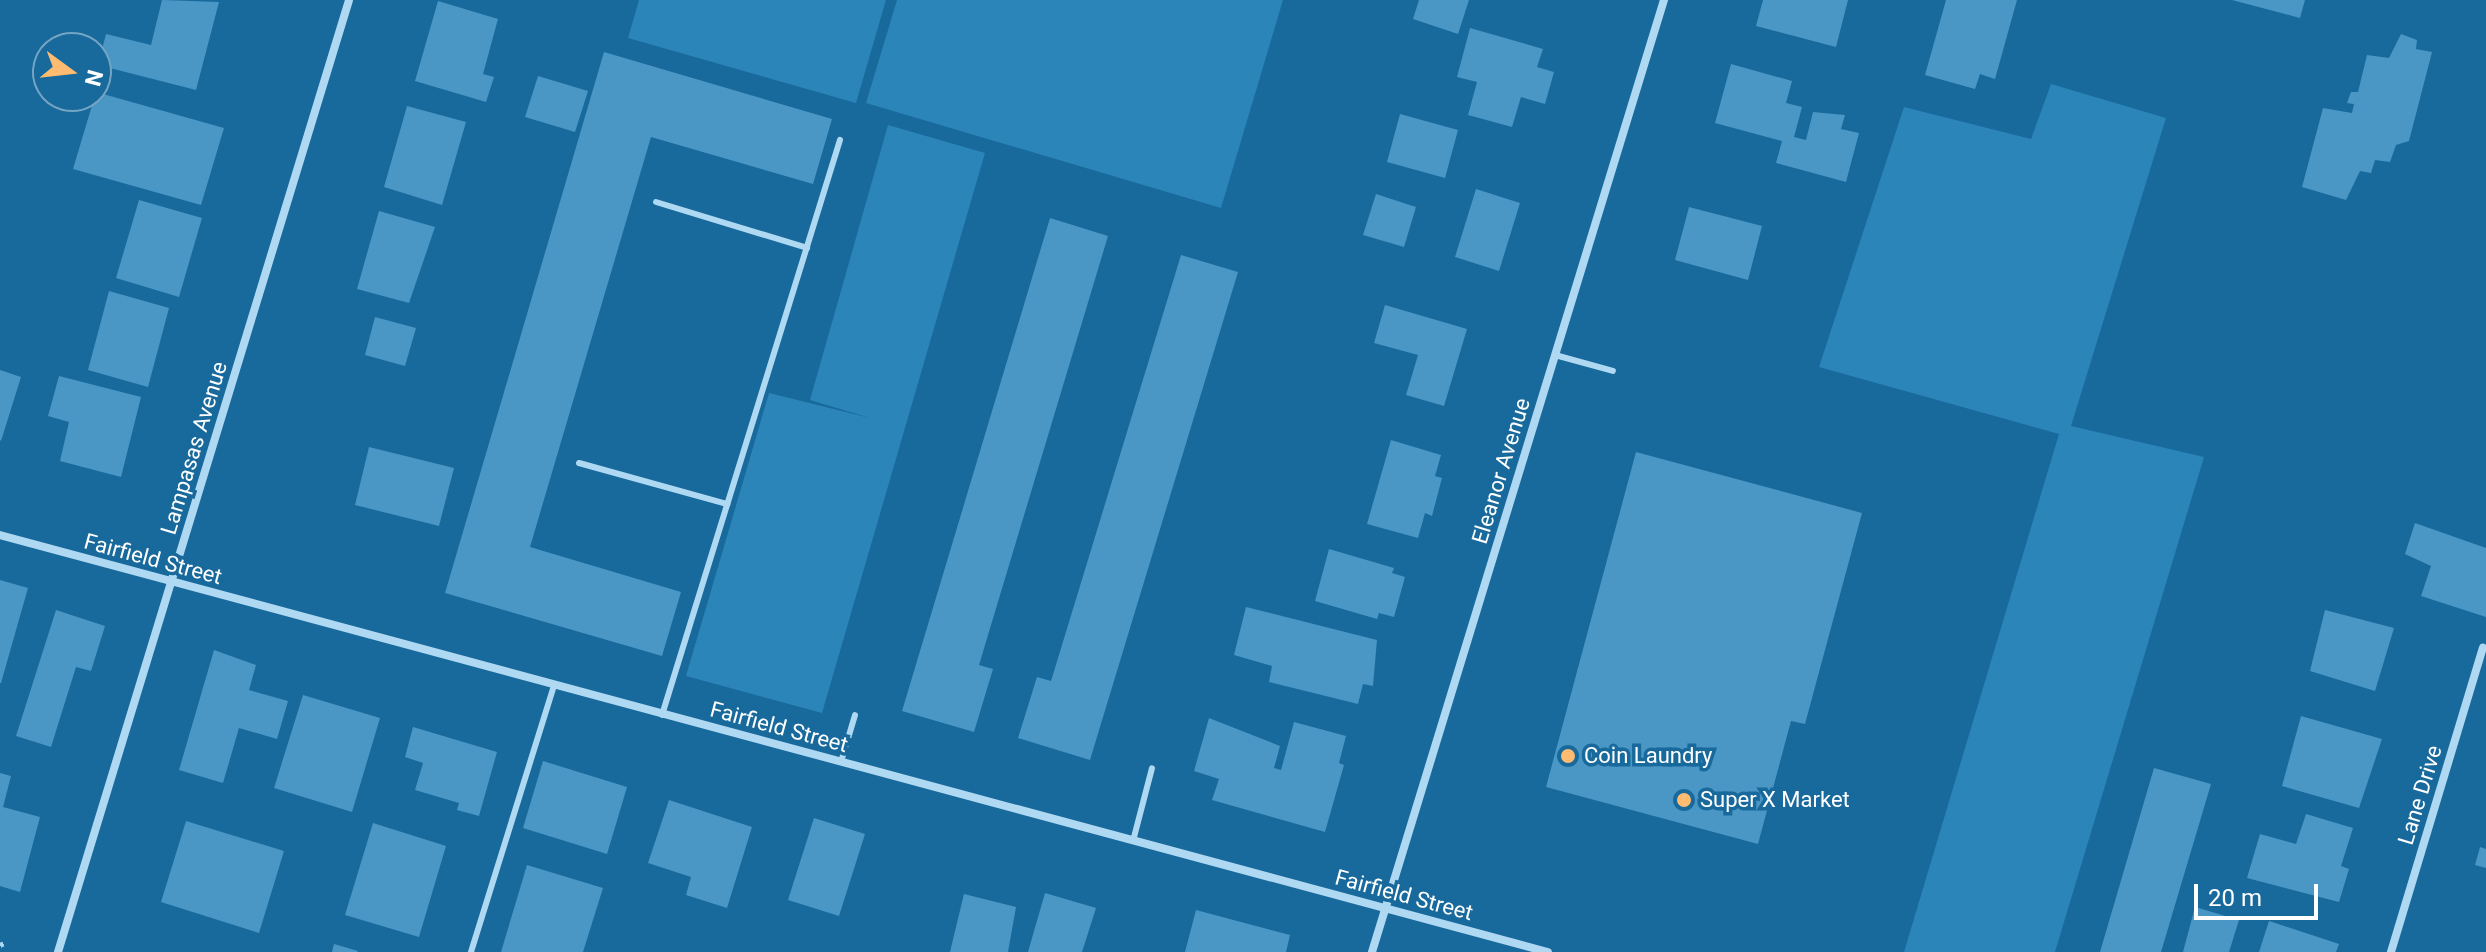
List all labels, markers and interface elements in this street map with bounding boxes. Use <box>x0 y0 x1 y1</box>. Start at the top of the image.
north arrow <box>32 32 112 112</box>
text: N <box>80 67 108 89</box>
street label: Lampasas Avenue <box>155 358 233 538</box>
street label: Eleanor Avenue <box>1466 395 1536 547</box>
street label: Fairfield Street <box>81 528 225 590</box>
street label: Fairfield Street <box>707 696 851 758</box>
street label: Lane Drive <box>2392 742 2448 848</box>
place label: Coin Laundry <box>1584 743 1712 769</box>
marker: Coin Laundry <box>1559 747 1577 765</box>
place label: Super X Market <box>1700 787 1850 813</box>
marker: Super X Market <box>1675 791 1693 809</box>
street label: Fairfield Street <box>1332 864 1476 926</box>
scale bar <box>2198 868 2322 918</box>
text: 20 m <box>2208 884 2262 912</box>

